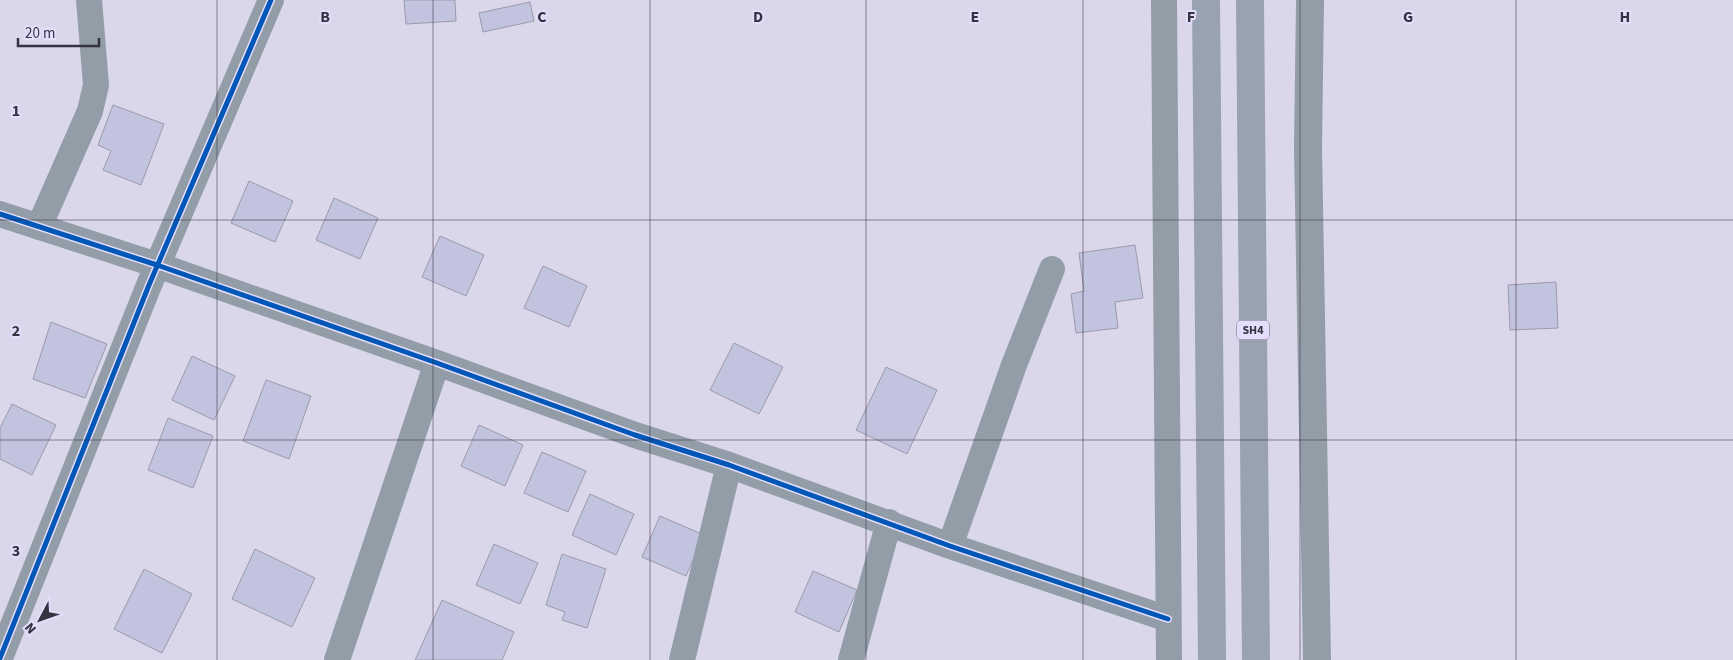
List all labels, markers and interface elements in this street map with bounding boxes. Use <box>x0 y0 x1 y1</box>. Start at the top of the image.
text: B <box>320 6 330 28</box>
text: C <box>537 6 547 28</box>
text: D <box>753 6 763 28</box>
text: E <box>971 6 979 28</box>
text: F <box>1187 6 1195 28</box>
text: G <box>1403 6 1413 28</box>
text: H <box>1620 6 1630 28</box>
scale bar <box>18 15 99 47</box>
text: 20 m <box>25 23 55 44</box>
text: 1 <box>12 100 20 122</box>
text: 2 <box>12 320 20 342</box>
road number: SH4 <box>1237 320 1269 340</box>
text: 3 <box>12 540 20 562</box>
north arrow <box>15 595 65 645</box>
text: N <box>20 618 42 638</box>

